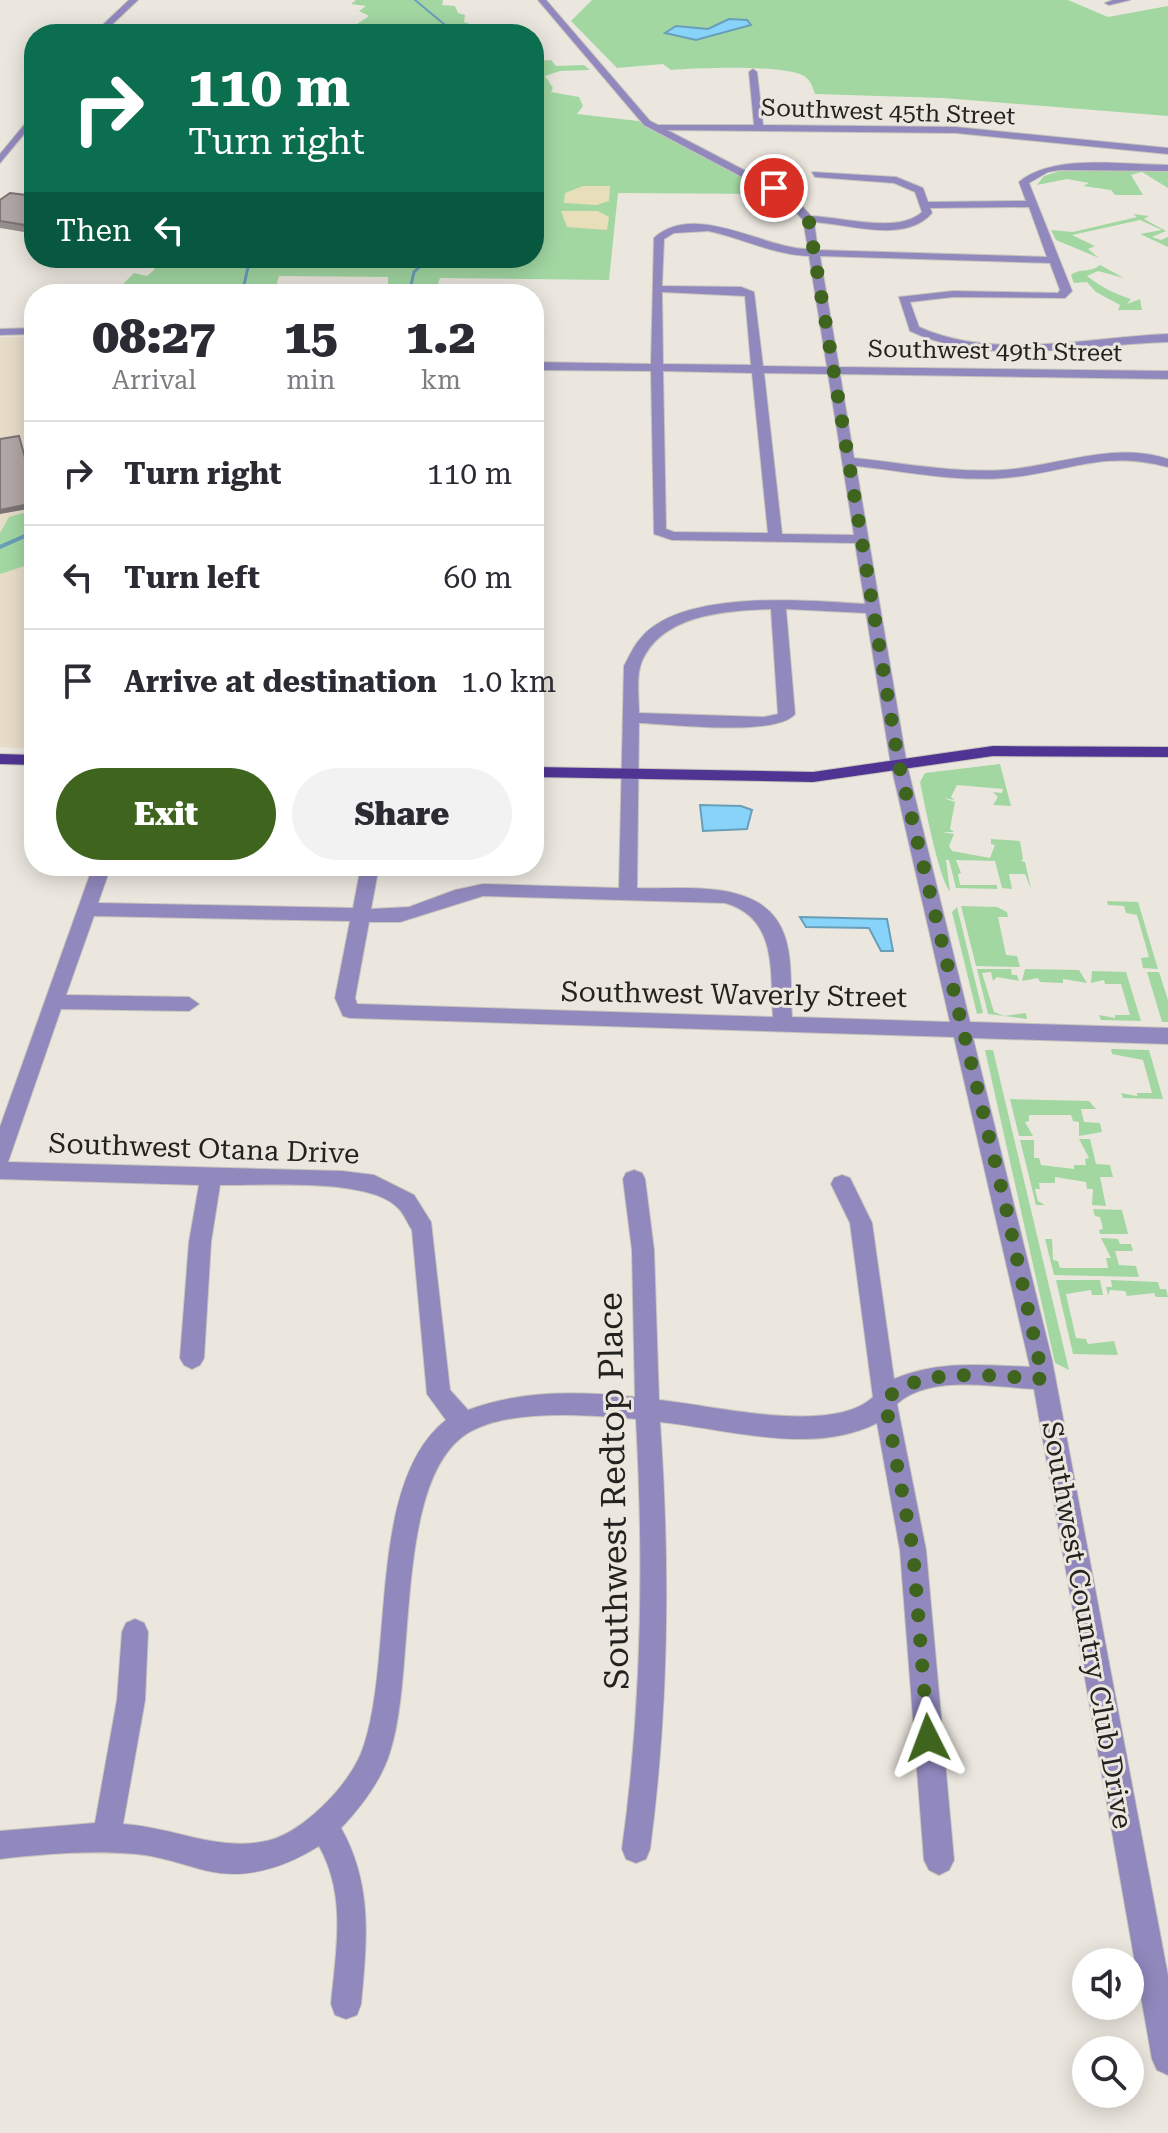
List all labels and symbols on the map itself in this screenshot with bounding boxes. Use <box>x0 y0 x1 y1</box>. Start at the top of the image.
street label: Southwest 45th Street <box>760 94 1016 130</box>
pin <box>740 154 808 222</box>
street label: Southwest 49th Street <box>868 335 1122 367</box>
street label: Southwest Waverly Street <box>561 975 907 1014</box>
street label: Southwest Otana Drive <box>48 1127 360 1170</box>
street label: Southwest Redtop Place <box>590 1292 636 1690</box>
street label: Southwest Country Club Drive <box>1035 1419 1140 1831</box>
position arrow <box>886 1696 970 1780</box>

